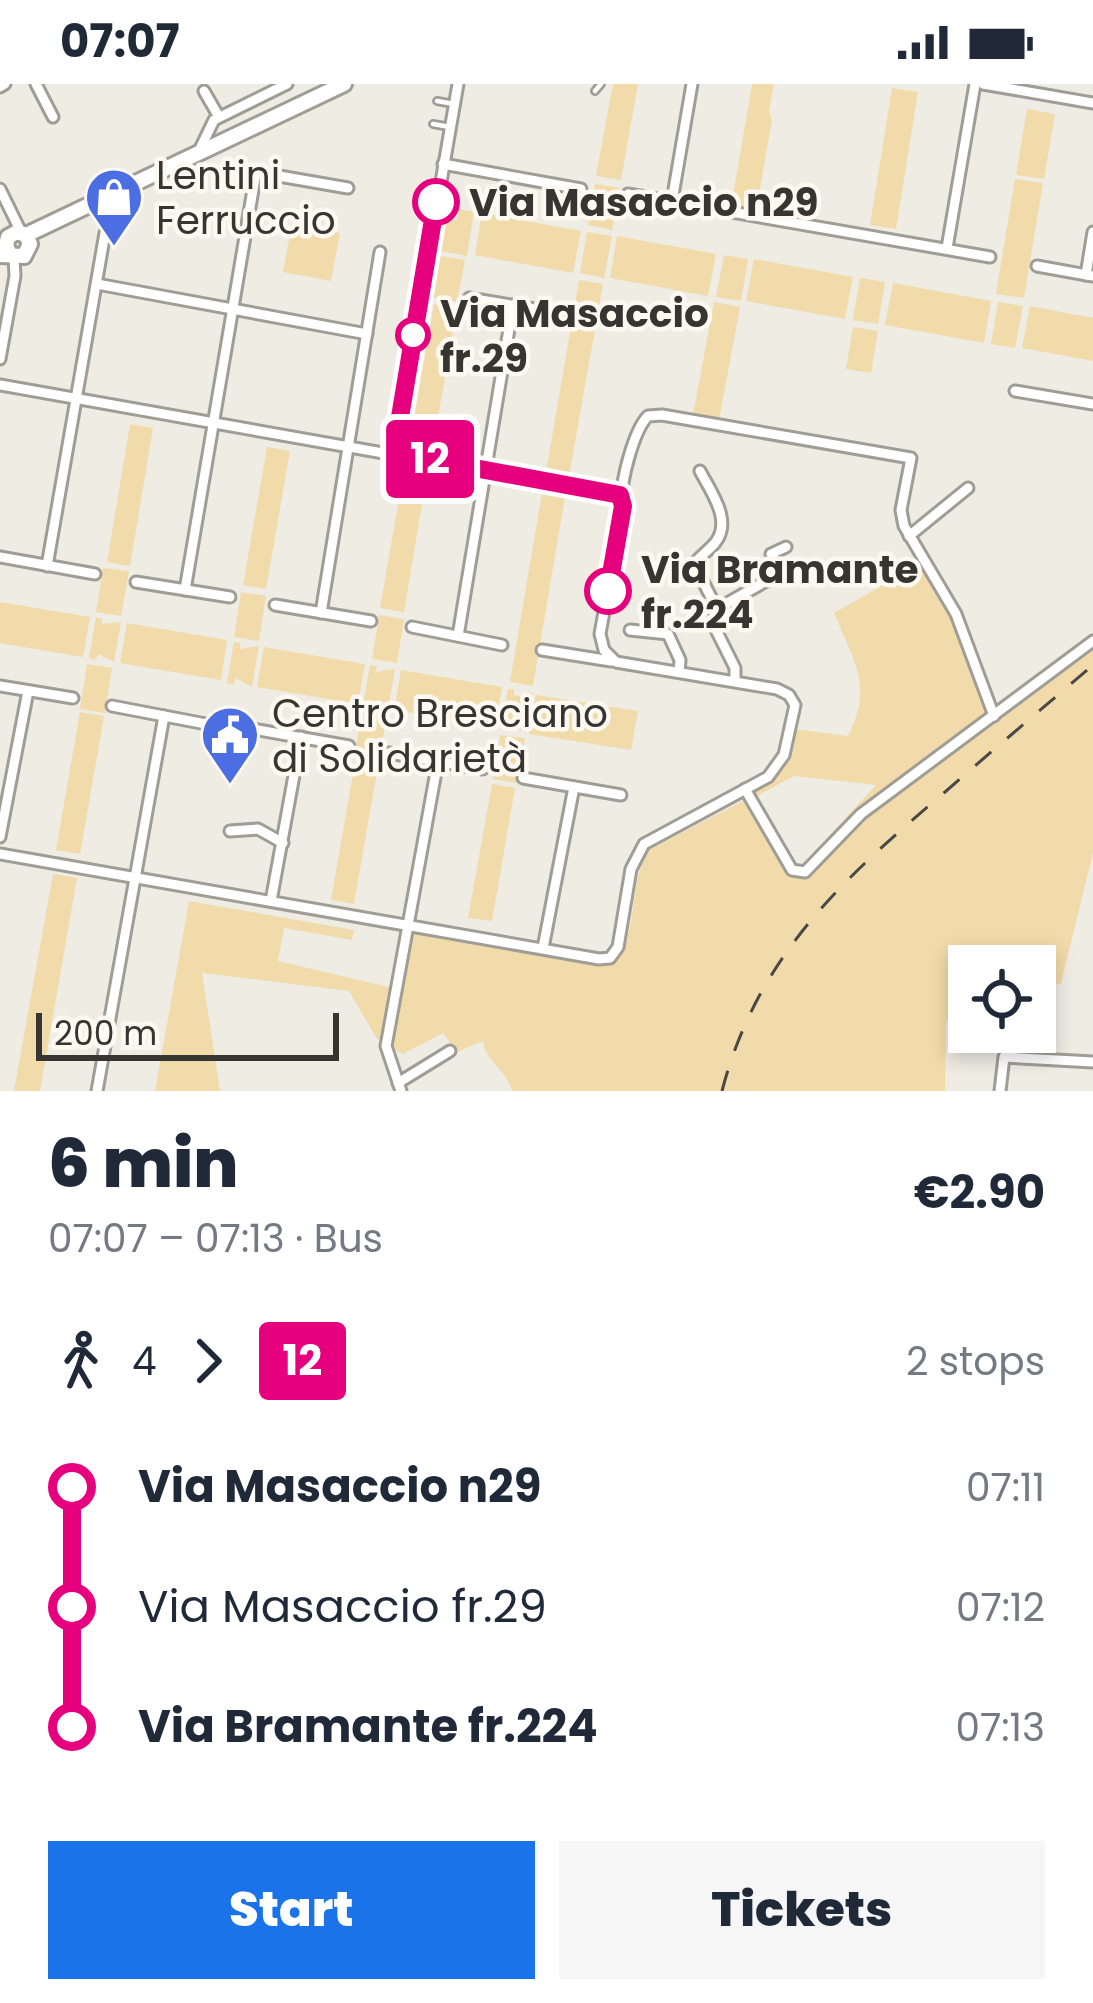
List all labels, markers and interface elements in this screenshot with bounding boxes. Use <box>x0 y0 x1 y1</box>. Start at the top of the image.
text: 07:07 <box>60 10 180 73</box>
place label: Lentini Ferruccio <box>156 148 336 248</box>
shop icon: Lentini Ferruccio <box>83 166 145 248</box>
place label: Via Masaccio n29 <box>469 175 819 230</box>
marker: Via Masaccio n29 <box>414 180 458 224</box>
place label: Via Masaccio fr.29 <box>440 286 709 386</box>
marker: Via Masaccio fr.29 <box>397 319 429 351</box>
line badge: 12 <box>376 420 484 498</box>
text: 12 <box>410 429 450 488</box>
place label: Via Bramante fr.224 <box>641 542 919 642</box>
marker: Via Bramante fr.224 <box>586 569 630 613</box>
place label: Centro Bresciano di Solidarietà <box>272 686 608 786</box>
public building icon: Centro Bresciano di Solidarietà <box>199 704 261 786</box>
map controls <box>948 945 1056 1053</box>
button: locate <box>948 945 1056 1053</box>
scale bar <box>36 1007 339 1060</box>
text: 200 m <box>54 1010 157 1057</box>
text: 6 min <box>48 1118 239 1210</box>
text: €2.90 <box>914 1161 1045 1224</box>
text: 07:07 – 07:13 · Bus <box>48 1211 383 1266</box>
icon: walk <box>48 1328 114 1394</box>
icon: forward <box>175 1328 241 1394</box>
text: 12 <box>283 1331 322 1390</box>
text: 4 <box>132 1334 157 1389</box>
text: 2 stops <box>906 1334 1045 1389</box>
text: Via Masaccio n29 <box>138 1455 541 1518</box>
text: 07:11 <box>966 1460 1045 1515</box>
text: Via Masaccio fr.29 <box>138 1575 547 1638</box>
text: 07:12 <box>956 1580 1045 1635</box>
text: Via Bramante fr.224 <box>138 1695 598 1758</box>
text: 07:13 <box>955 1700 1045 1755</box>
button: Start <box>48 1841 535 1979</box>
button: Tickets <box>559 1841 1045 1979</box>

